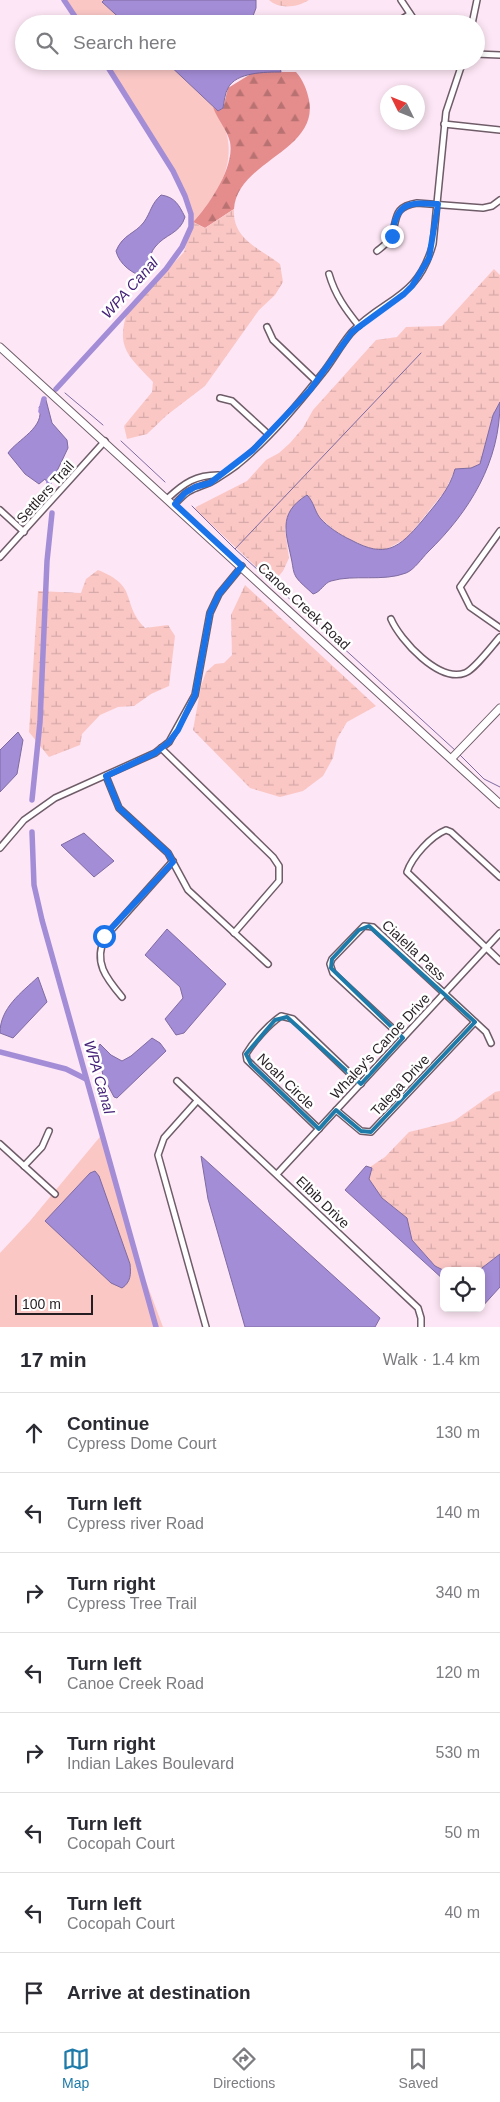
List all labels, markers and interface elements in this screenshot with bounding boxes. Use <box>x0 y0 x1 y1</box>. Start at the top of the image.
search box <box>15 15 485 70</box>
icon: search <box>33 29 61 57</box>
text: Search here <box>73 32 177 53</box>
north arrow <box>380 85 425 130</box>
route end <box>381 225 404 248</box>
water label: WPA Canal <box>98 253 162 322</box>
street label: Settlers Trail <box>13 458 77 526</box>
street label: Canoe Creek Road <box>255 559 353 653</box>
street label: Cialella Pass <box>379 917 449 983</box>
route start <box>93 925 116 948</box>
street label: Whaley's Canoe Drive <box>327 990 433 1102</box>
water label: WPA Canal <box>81 1038 118 1116</box>
street label: Noah Circle <box>254 1050 318 1112</box>
street label: Talega Drive <box>368 1051 433 1119</box>
street label: Elbib Drive <box>293 1173 353 1231</box>
map controls <box>440 1267 485 1312</box>
button: locate <box>440 1267 485 1312</box>
scale bar <box>15 1292 92 1315</box>
text: 100 m <box>22 1296 61 1312</box>
text: 17 min <box>20 1348 87 1371</box>
text: Walk · 1.4 km <box>383 1351 480 1368</box>
text: Continue <box>67 1413 149 1434</box>
icon: ahead <box>20 1419 48 1447</box>
text: 130 m <box>436 1424 480 1441</box>
text: Cypress Dome Court <box>67 1435 216 1452</box>
text: Turn left <box>67 1493 142 1514</box>
icon: left <box>20 1499 48 1527</box>
text: 140 m <box>436 1504 480 1521</box>
text: Cypress river Road <box>67 1515 204 1532</box>
text: Turn right <box>67 1573 155 1594</box>
icon: right <box>20 1579 48 1607</box>
text: 340 m <box>436 1584 480 1601</box>
text: Cypress Tree Trail <box>67 1595 197 1612</box>
text: Turn left <box>67 1653 142 1674</box>
icon: left <box>20 1659 48 1687</box>
text: 120 m <box>436 1664 480 1681</box>
text: Canoe Creek Road <box>67 1675 204 1692</box>
text: Turn right <box>67 1733 155 1754</box>
icon: right <box>20 1739 48 1767</box>
text: 530 m <box>436 1744 480 1761</box>
text: Indian Lakes Boulevard <box>67 1755 234 1772</box>
text: Turn left <box>67 1813 142 1834</box>
icon: left <box>20 1819 48 1847</box>
text: 50 m <box>444 1824 480 1841</box>
text: Cocopah Court <box>67 1835 175 1852</box>
text: Turn left <box>67 1893 142 1914</box>
icon: left <box>20 1899 48 1927</box>
text: 40 m <box>444 1904 480 1921</box>
text: Cocopah Court <box>67 1915 175 1932</box>
icon: arrive <box>20 1979 48 2007</box>
text: Arrive at destination <box>67 1982 251 2003</box>
tab: Map <box>62 2045 90 2091</box>
tab: Directions <box>213 2045 275 2091</box>
tab: Saved <box>399 2045 438 2091</box>

